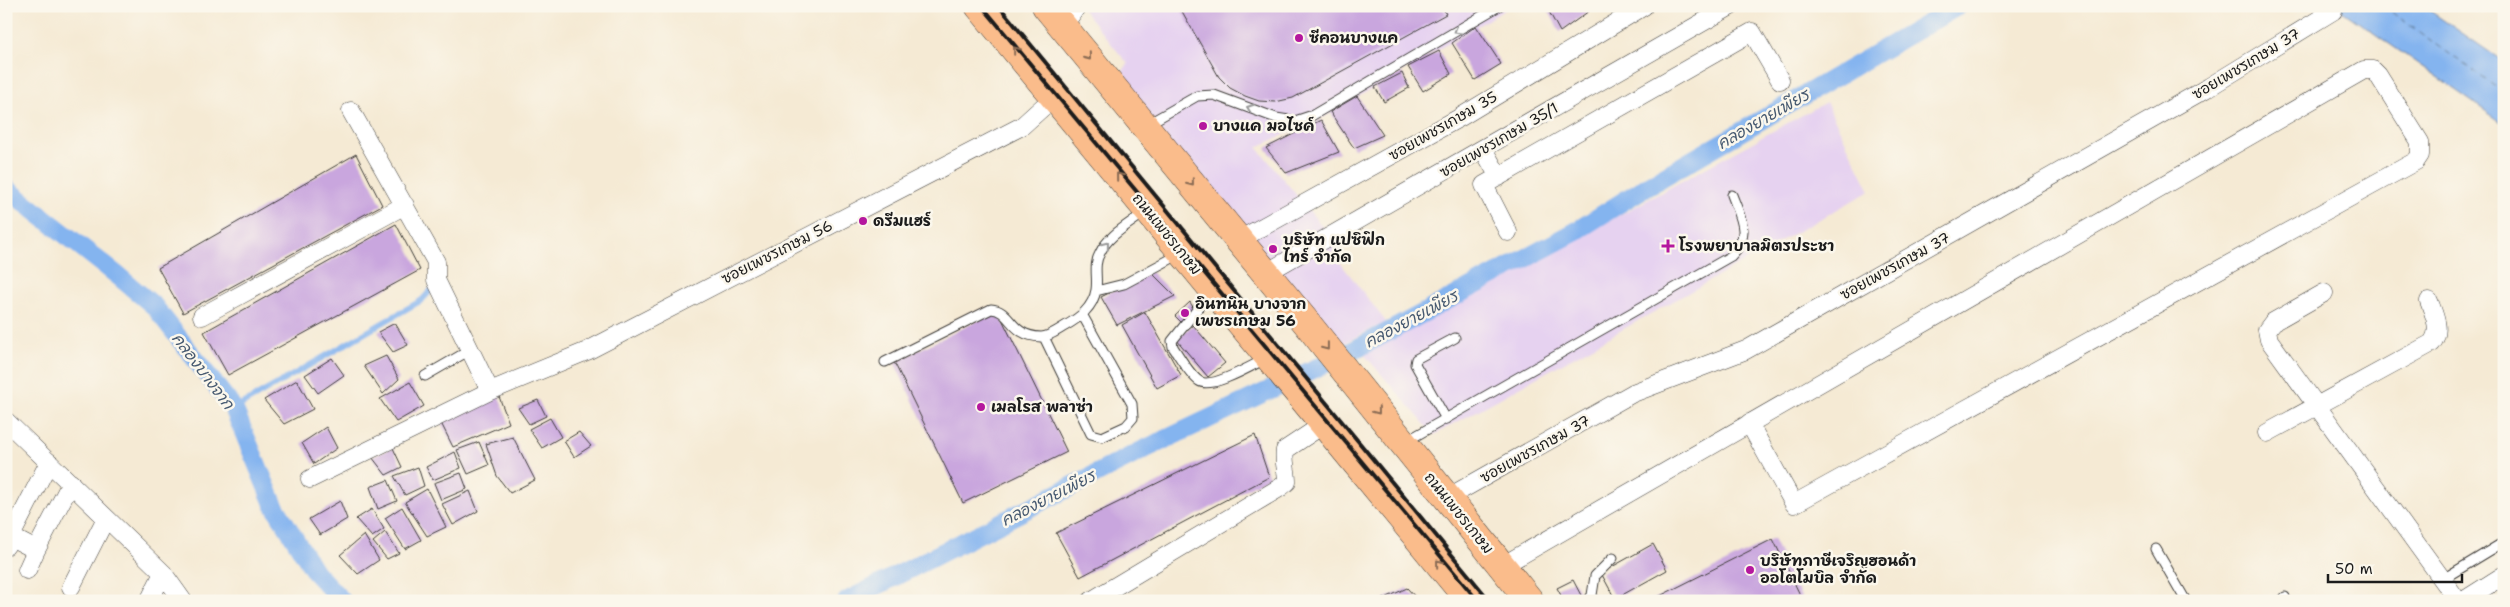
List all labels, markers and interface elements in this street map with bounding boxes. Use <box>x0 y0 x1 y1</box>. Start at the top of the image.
one-way arrow <box>1453 24 1462 34</box>
street label: ซอยเพชรเกษม 37 <box>2188 24 2304 104</box>
place label: ซีคอนบางแค <box>1309 28 1398 48</box>
marker: ซีคอนบางแค <box>1293 32 1305 44</box>
one-way arrow <box>1013 47 1022 56</box>
one-way arrow <box>1082 52 1091 61</box>
water label: คลองยายเพียร <box>1713 83 1814 154</box>
street label: ซอยเพชรเกษม 35 <box>1385 87 1501 165</box>
street label: ซอยเพชรเกษม 35/1 <box>1436 98 1562 182</box>
one-way arrow <box>1246 104 1255 115</box>
place label: บางแค มอไซค์ <box>1213 116 1314 136</box>
marker: บางแค มอไซค์ <box>1197 120 1209 132</box>
one-way arrow <box>1116 173 1124 182</box>
one-way arrow <box>1186 177 1194 186</box>
street label: ถนนเพชรเกษม <box>1128 189 1206 279</box>
place label: ดรีมแฮร์ <box>873 211 931 231</box>
street label: ซอยเพชรเกษม 56 <box>718 215 836 289</box>
marker: ดรีมแฮร์ <box>857 215 869 227</box>
street label: ซอยเพชรเกษม 37 <box>1836 227 1954 305</box>
place label: บริษัท แปซิฟิก ไทร์ จำกัด <box>1282 230 1385 267</box>
place label: โรงพยาบาลมิตรประชา <box>1678 236 1834 256</box>
marker: โรงพยาบาลมิตรประชา <box>1661 239 1675 253</box>
one-way arrow <box>1100 242 1108 251</box>
marker: บริษัท แปซิฟิก ไทร์ จำกัด <box>1267 243 1279 255</box>
water label: คลองยายเพียร <box>1361 285 1463 352</box>
place label: อินทนิน บางจาก เพชรเกษม 56 <box>1195 294 1306 331</box>
marker: อินทนิน บางจาก เพชรเกษม 56 <box>1179 307 1191 319</box>
water label: คลองบางจาก <box>167 329 239 414</box>
one-way arrow <box>1320 341 1329 351</box>
place label: เมลโรส พลาซ่า <box>991 397 1093 417</box>
marker: เมลโรส พลาซ่า <box>975 401 987 413</box>
one-way arrow <box>1371 405 1380 414</box>
street label: ซอยเพชรเกษม 37 <box>1476 410 1594 488</box>
water label: คลองยายเพียร <box>997 465 1100 531</box>
street label: ถนนเพชรเกษม <box>1420 468 1498 558</box>
place label: บริษัทภาษีเจริญฮอนด้า ออโตโมบิล จำกัด <box>1760 551 1916 588</box>
scale bar <box>2328 552 2461 584</box>
text: 50 m <box>2335 559 2373 579</box>
one-way arrow <box>1436 560 1444 569</box>
marker: บริษัทภาษีเจริญฮอนด้า ออโตโมบิล จำกัด <box>1744 564 1756 576</box>

